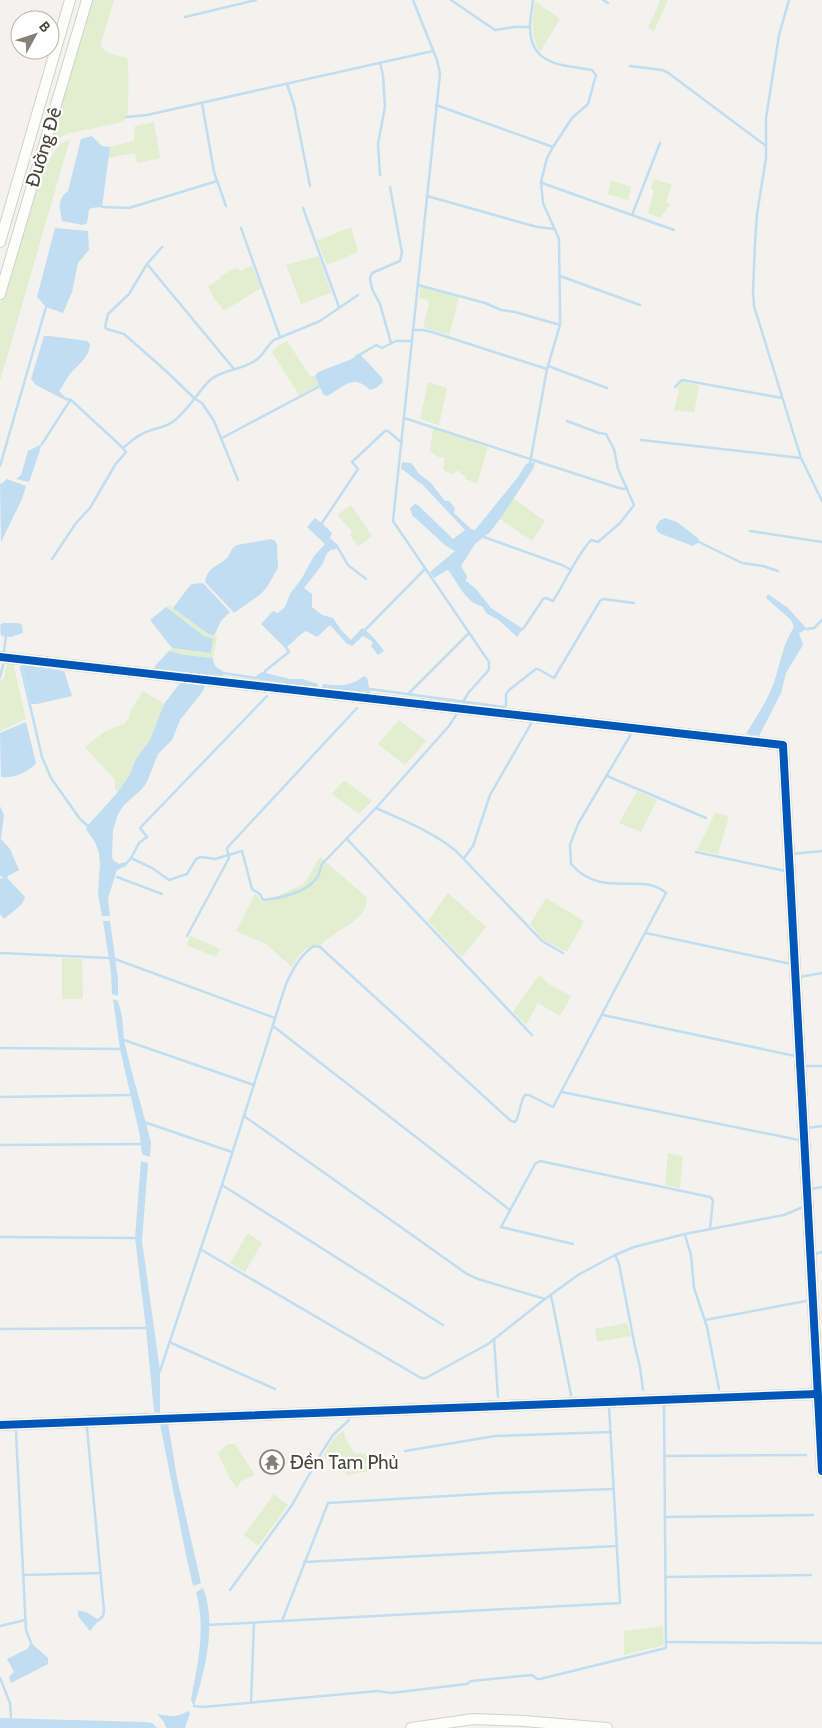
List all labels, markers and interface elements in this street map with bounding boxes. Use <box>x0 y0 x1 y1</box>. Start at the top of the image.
north arrow <box>10 10 60 60</box>
text: B <box>35 18 55 36</box>
street label: Đường Đê <box>20 104 67 190</box>
temple icon: Đền Tam Phủ <box>259 1449 285 1475</box>
place label: Đền Tam Phủ <box>290 1451 399 1474</box>

